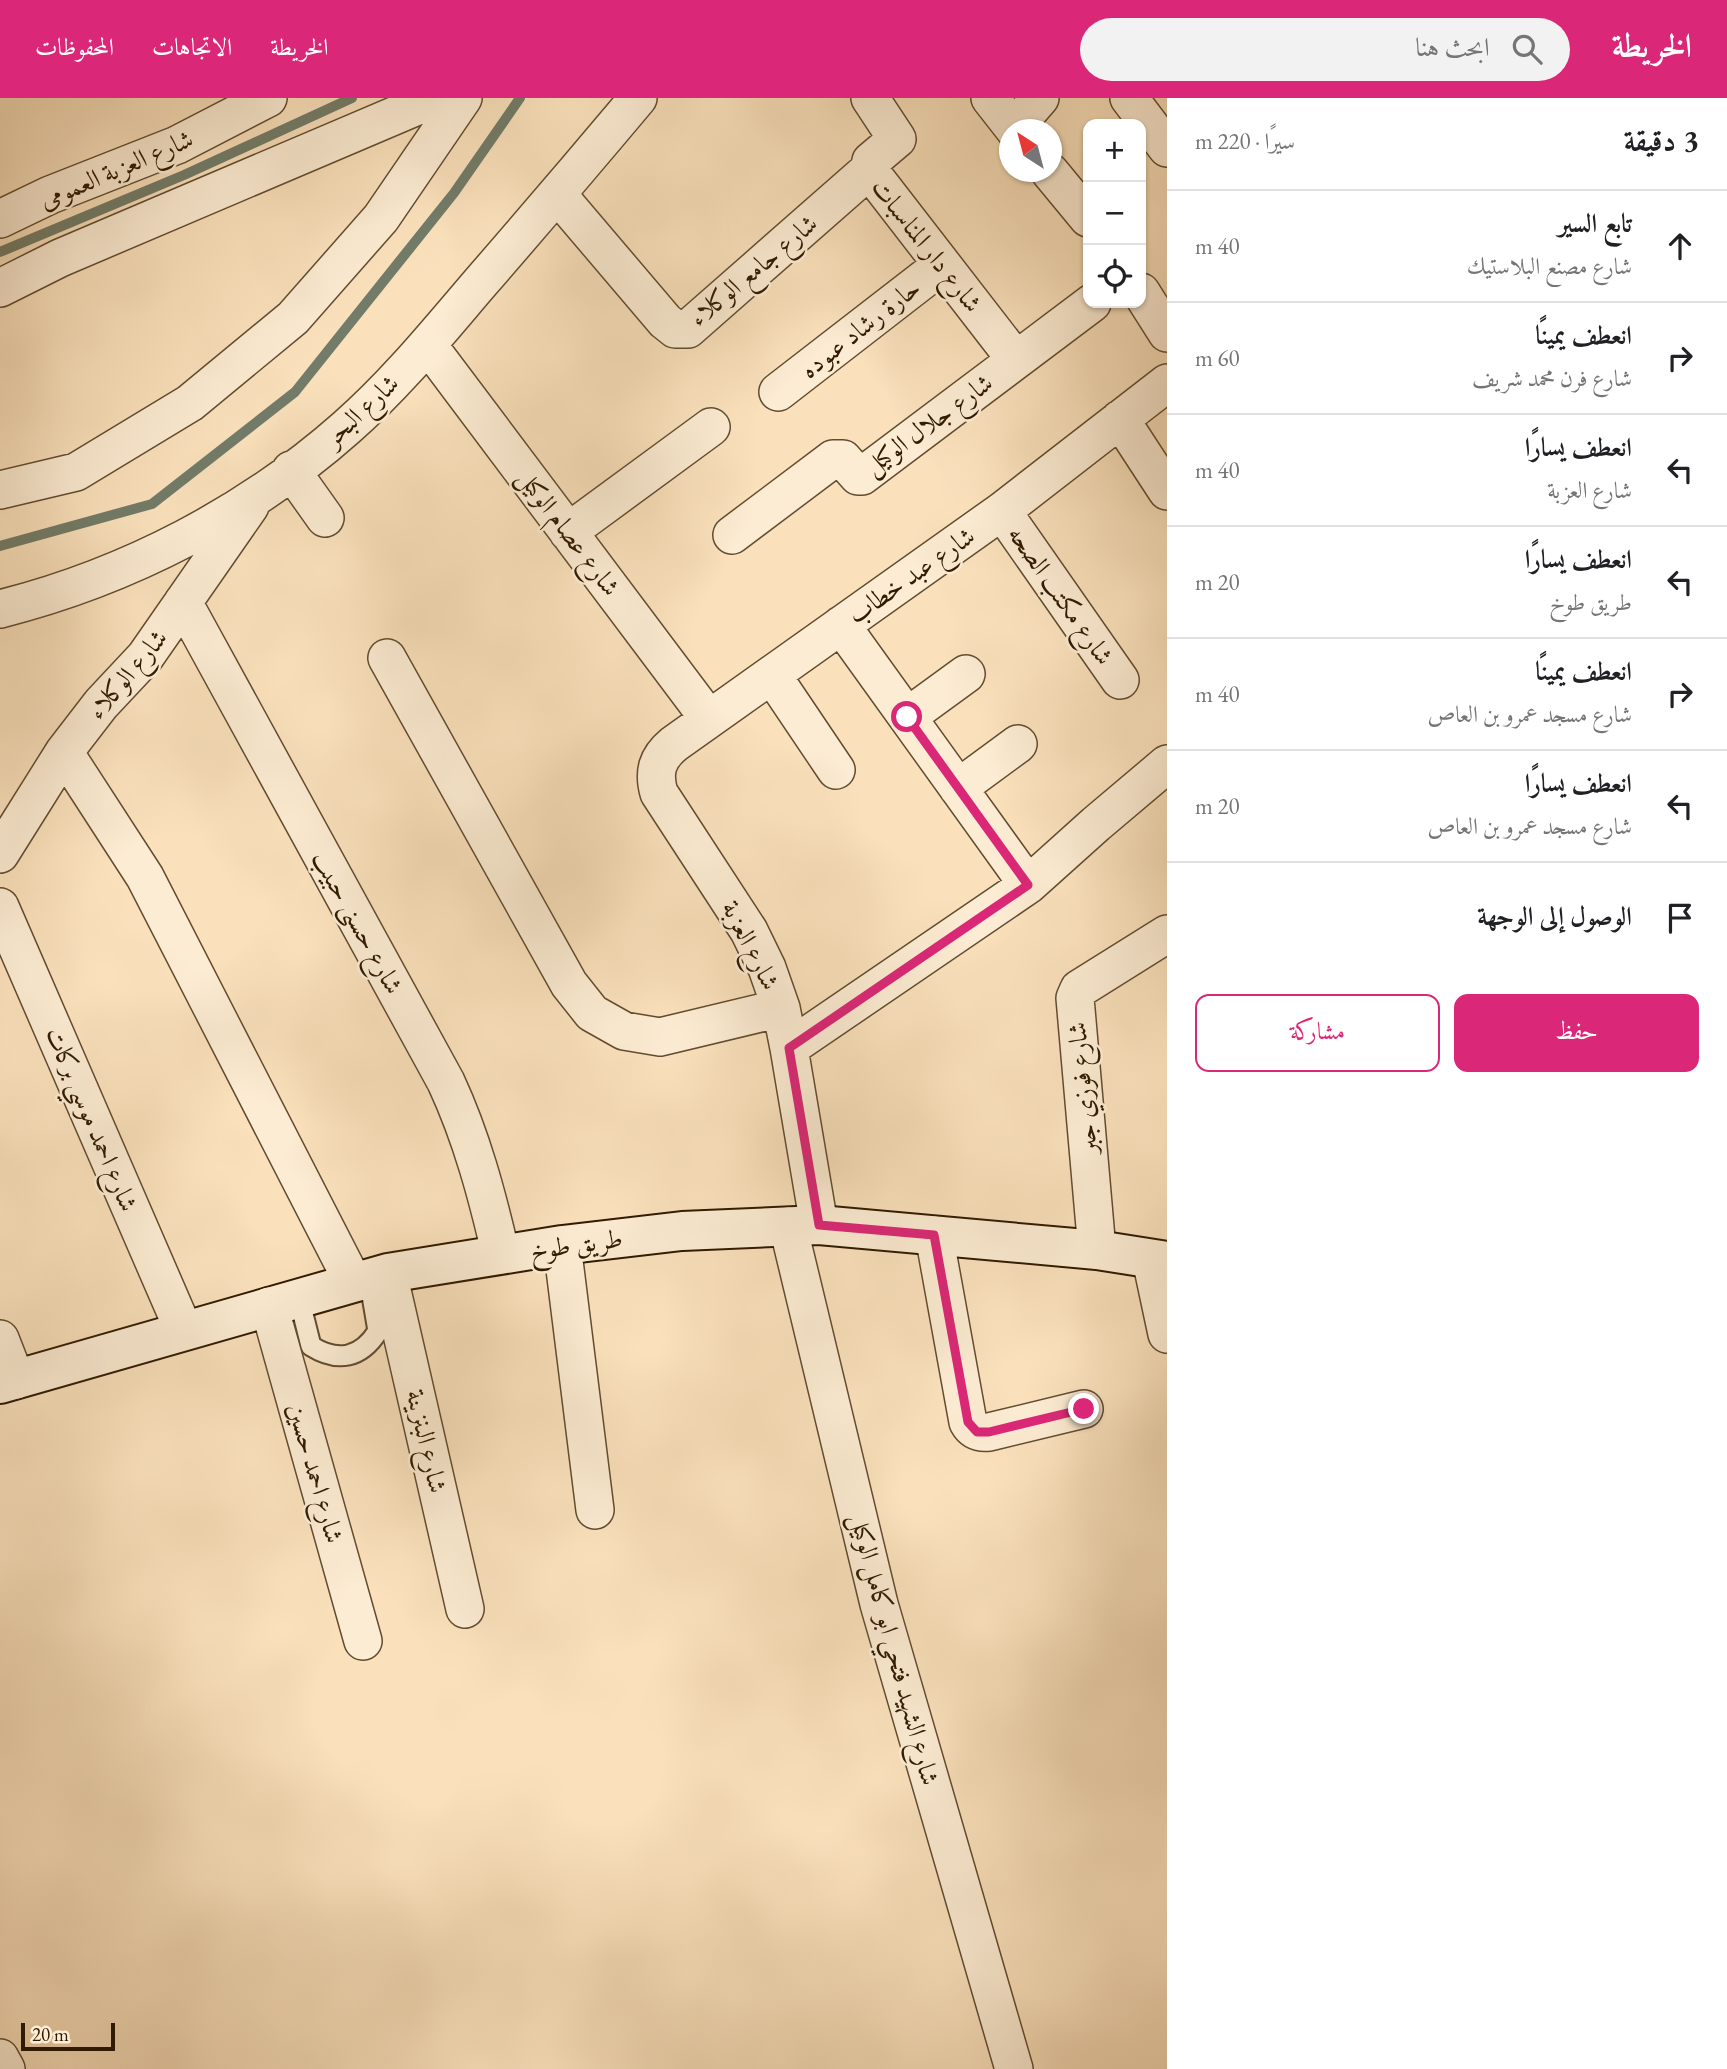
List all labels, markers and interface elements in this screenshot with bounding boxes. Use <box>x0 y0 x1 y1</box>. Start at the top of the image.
search box <box>1080 18 1570 81</box>
text: الخريطة <box>1612 24 1692 67</box>
text: ابحث هنا <box>1415 30 1490 64</box>
icon: search <box>1508 30 1546 68</box>
text: المحفوظات <box>35 31 114 62</box>
text: الاتجاهات <box>152 31 232 62</box>
text: الخريطة <box>270 31 329 62</box>
north arrow <box>999 119 1062 182</box>
map controls <box>1083 119 1146 308</box>
button: + <box>1083 119 1146 182</box>
street label: شارع العزبة العمومى <box>34 121 200 221</box>
text: 3 دقيقة <box>1624 121 1699 160</box>
text: سيرًا · 220 m <box>1195 126 1295 156</box>
street label: شارع دار المناسبات <box>860 171 990 322</box>
button: − <box>1083 182 1146 245</box>
street label: شارع جامع الوكلاء <box>682 206 829 339</box>
text: تابع السير <box>1558 206 1632 240</box>
icon: ahead <box>1661 227 1699 265</box>
text: 40 m <box>1195 231 1240 261</box>
button: locate <box>1083 245 1146 308</box>
text: شارع مصنع البلاستيك <box>1467 251 1632 281</box>
street label: حارة رشاد عبوده <box>793 270 927 386</box>
text: انعطف يمينًا <box>1535 318 1632 352</box>
icon: right <box>1661 339 1699 377</box>
text: 60 m <box>1195 343 1240 373</box>
text: شارع فرن محمد شريف <box>1472 363 1632 393</box>
street label: شارع البحر <box>314 366 410 459</box>
street label: شارع جلال الوكيل <box>857 366 1002 486</box>
text: انعطف يسارًا <box>1525 430 1632 464</box>
icon: left <box>1661 451 1699 489</box>
text: 40 m <box>1195 455 1240 485</box>
street label: شارع عصام الوكيل <box>505 461 628 606</box>
text: شارع العزبة <box>1547 475 1632 505</box>
street label: شارع عبد خطاب <box>841 519 984 635</box>
street label: شارع مكتب الصحه <box>996 519 1122 674</box>
text: انعطف يسارًا <box>1525 542 1632 576</box>
icon: left <box>1661 563 1699 601</box>
text: 20 m <box>1195 567 1240 597</box>
text: طريق طوخ <box>1549 587 1632 617</box>
street label: شارع الوكلاء <box>79 622 179 730</box>
text: انعطف يمينًا <box>1535 654 1632 688</box>
icon: right <box>1661 675 1699 713</box>
text: 40 m <box>1195 679 1240 709</box>
text: شارع مسجد عمرو بن العاص <box>1427 699 1632 729</box>
route start <box>891 701 922 732</box>
text: انعطف يسارًا <box>1525 766 1632 800</box>
icon: left <box>1661 787 1699 825</box>
text: 20 m <box>1195 791 1240 821</box>
text: شارع مسجد عمرو بن العاص <box>1427 811 1632 841</box>
street label: شارع حسنى حبيب <box>300 844 411 1002</box>
street label: شارع العزبة <box>710 895 788 998</box>
text: الوصول إلى الوجهة <box>1477 899 1632 933</box>
icon: arrive <box>1661 899 1699 937</box>
button: مشاركة <box>1195 994 1440 1072</box>
button: حفظ <box>1454 994 1699 1072</box>
street label: شارع فوزي جبر <box>1059 1020 1110 1158</box>
street label: شارع احمد موسي بركات <box>31 1022 146 1219</box>
street label: طريق طوخ <box>527 1221 626 1274</box>
street label: شارع البنزينة <box>394 1386 455 1497</box>
route end <box>1068 1393 1099 1424</box>
street label: شارع احمد حسين <box>275 1399 352 1548</box>
street label: شارع الشهيد فتحي ابو كامل الوكيل <box>835 1509 948 1791</box>
scale bar <box>21 2020 116 2052</box>
text: 20 m <box>32 2022 69 2047</box>

